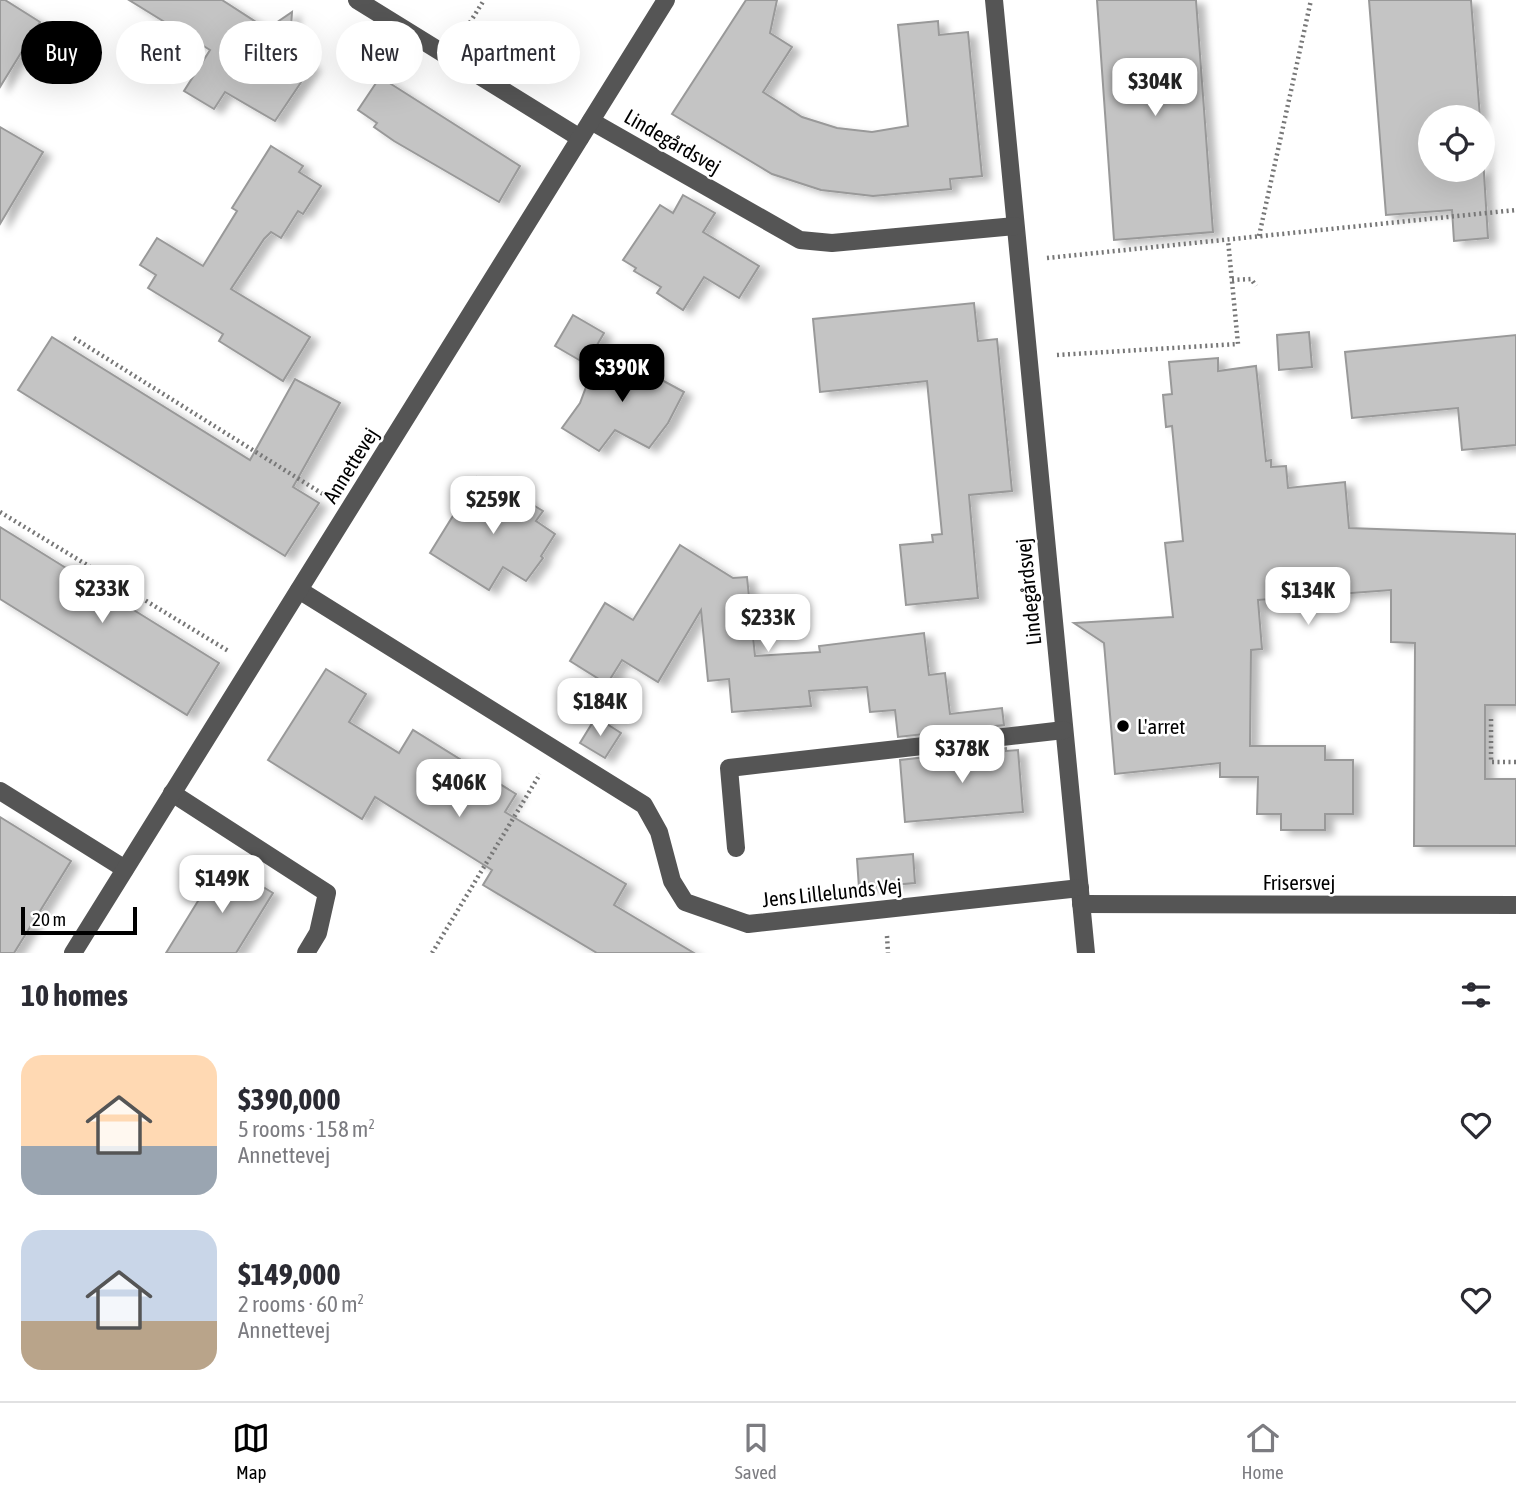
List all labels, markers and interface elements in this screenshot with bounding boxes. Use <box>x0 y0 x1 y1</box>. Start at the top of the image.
chip: Buy <box>21 21 102 84</box>
chip: Rent <box>116 21 205 84</box>
chip: Filters <box>219 21 322 84</box>
chip: New <box>336 21 423 84</box>
chip: Apartment <box>437 21 580 84</box>
pin: $304K <box>1106 58 1204 118</box>
text: $304K <box>1128 68 1182 94</box>
street label: Lindegårdsvej <box>621 104 725 178</box>
map controls <box>1418 105 1495 182</box>
button: locate <box>1418 105 1495 182</box>
pin: $390K <box>573 344 671 404</box>
text: $390K <box>595 354 649 380</box>
street label: Annettevej <box>318 423 382 507</box>
pin: $259K <box>444 476 542 536</box>
text: $259K <box>466 486 520 512</box>
street label: Lindegårdsvej <box>1010 537 1046 647</box>
pin: $233K <box>53 566 151 625</box>
pin: $134K <box>1259 568 1357 627</box>
text: $233K <box>75 575 129 601</box>
text: $134K <box>1281 577 1335 603</box>
pin: $233K <box>719 594 817 654</box>
text: $233K <box>741 604 795 630</box>
pin: $184K <box>551 678 649 738</box>
text: $184K <box>573 688 627 714</box>
place label: L'arret <box>1137 714 1185 738</box>
marker: L'arret <box>1115 718 1131 734</box>
pin: $378K <box>913 726 1011 785</box>
text: $378K <box>935 735 989 761</box>
pin: $406K <box>410 760 508 819</box>
text: $406K <box>432 769 486 795</box>
pin: $149K <box>173 856 271 915</box>
text: $149K <box>195 865 249 891</box>
street label: Frisersvej <box>1263 870 1335 894</box>
street label: Jens Lillelunds Vej <box>761 873 903 911</box>
scale bar <box>21 904 136 936</box>
text: 20 m <box>32 908 66 930</box>
icon: filters <box>1457 976 1495 1014</box>
text: 10 homes <box>21 978 128 1012</box>
text: $390,000 <box>238 1082 341 1116</box>
icon: home <box>77 1083 161 1167</box>
icon: heart <box>1457 1106 1495 1144</box>
text: 5 rooms · 158 m² <box>238 1116 375 1142</box>
text: Annettevej <box>238 1142 330 1168</box>
text: $149,000 <box>238 1257 341 1291</box>
icon: home <box>77 1258 161 1342</box>
icon: heart <box>1457 1281 1495 1319</box>
text: 2 rooms · 60 m² <box>238 1291 364 1317</box>
text: Annettevej <box>238 1317 330 1343</box>
tab: Map <box>232 1419 270 1483</box>
tab: Saved <box>735 1419 777 1483</box>
tab: Home <box>1241 1419 1284 1483</box>

